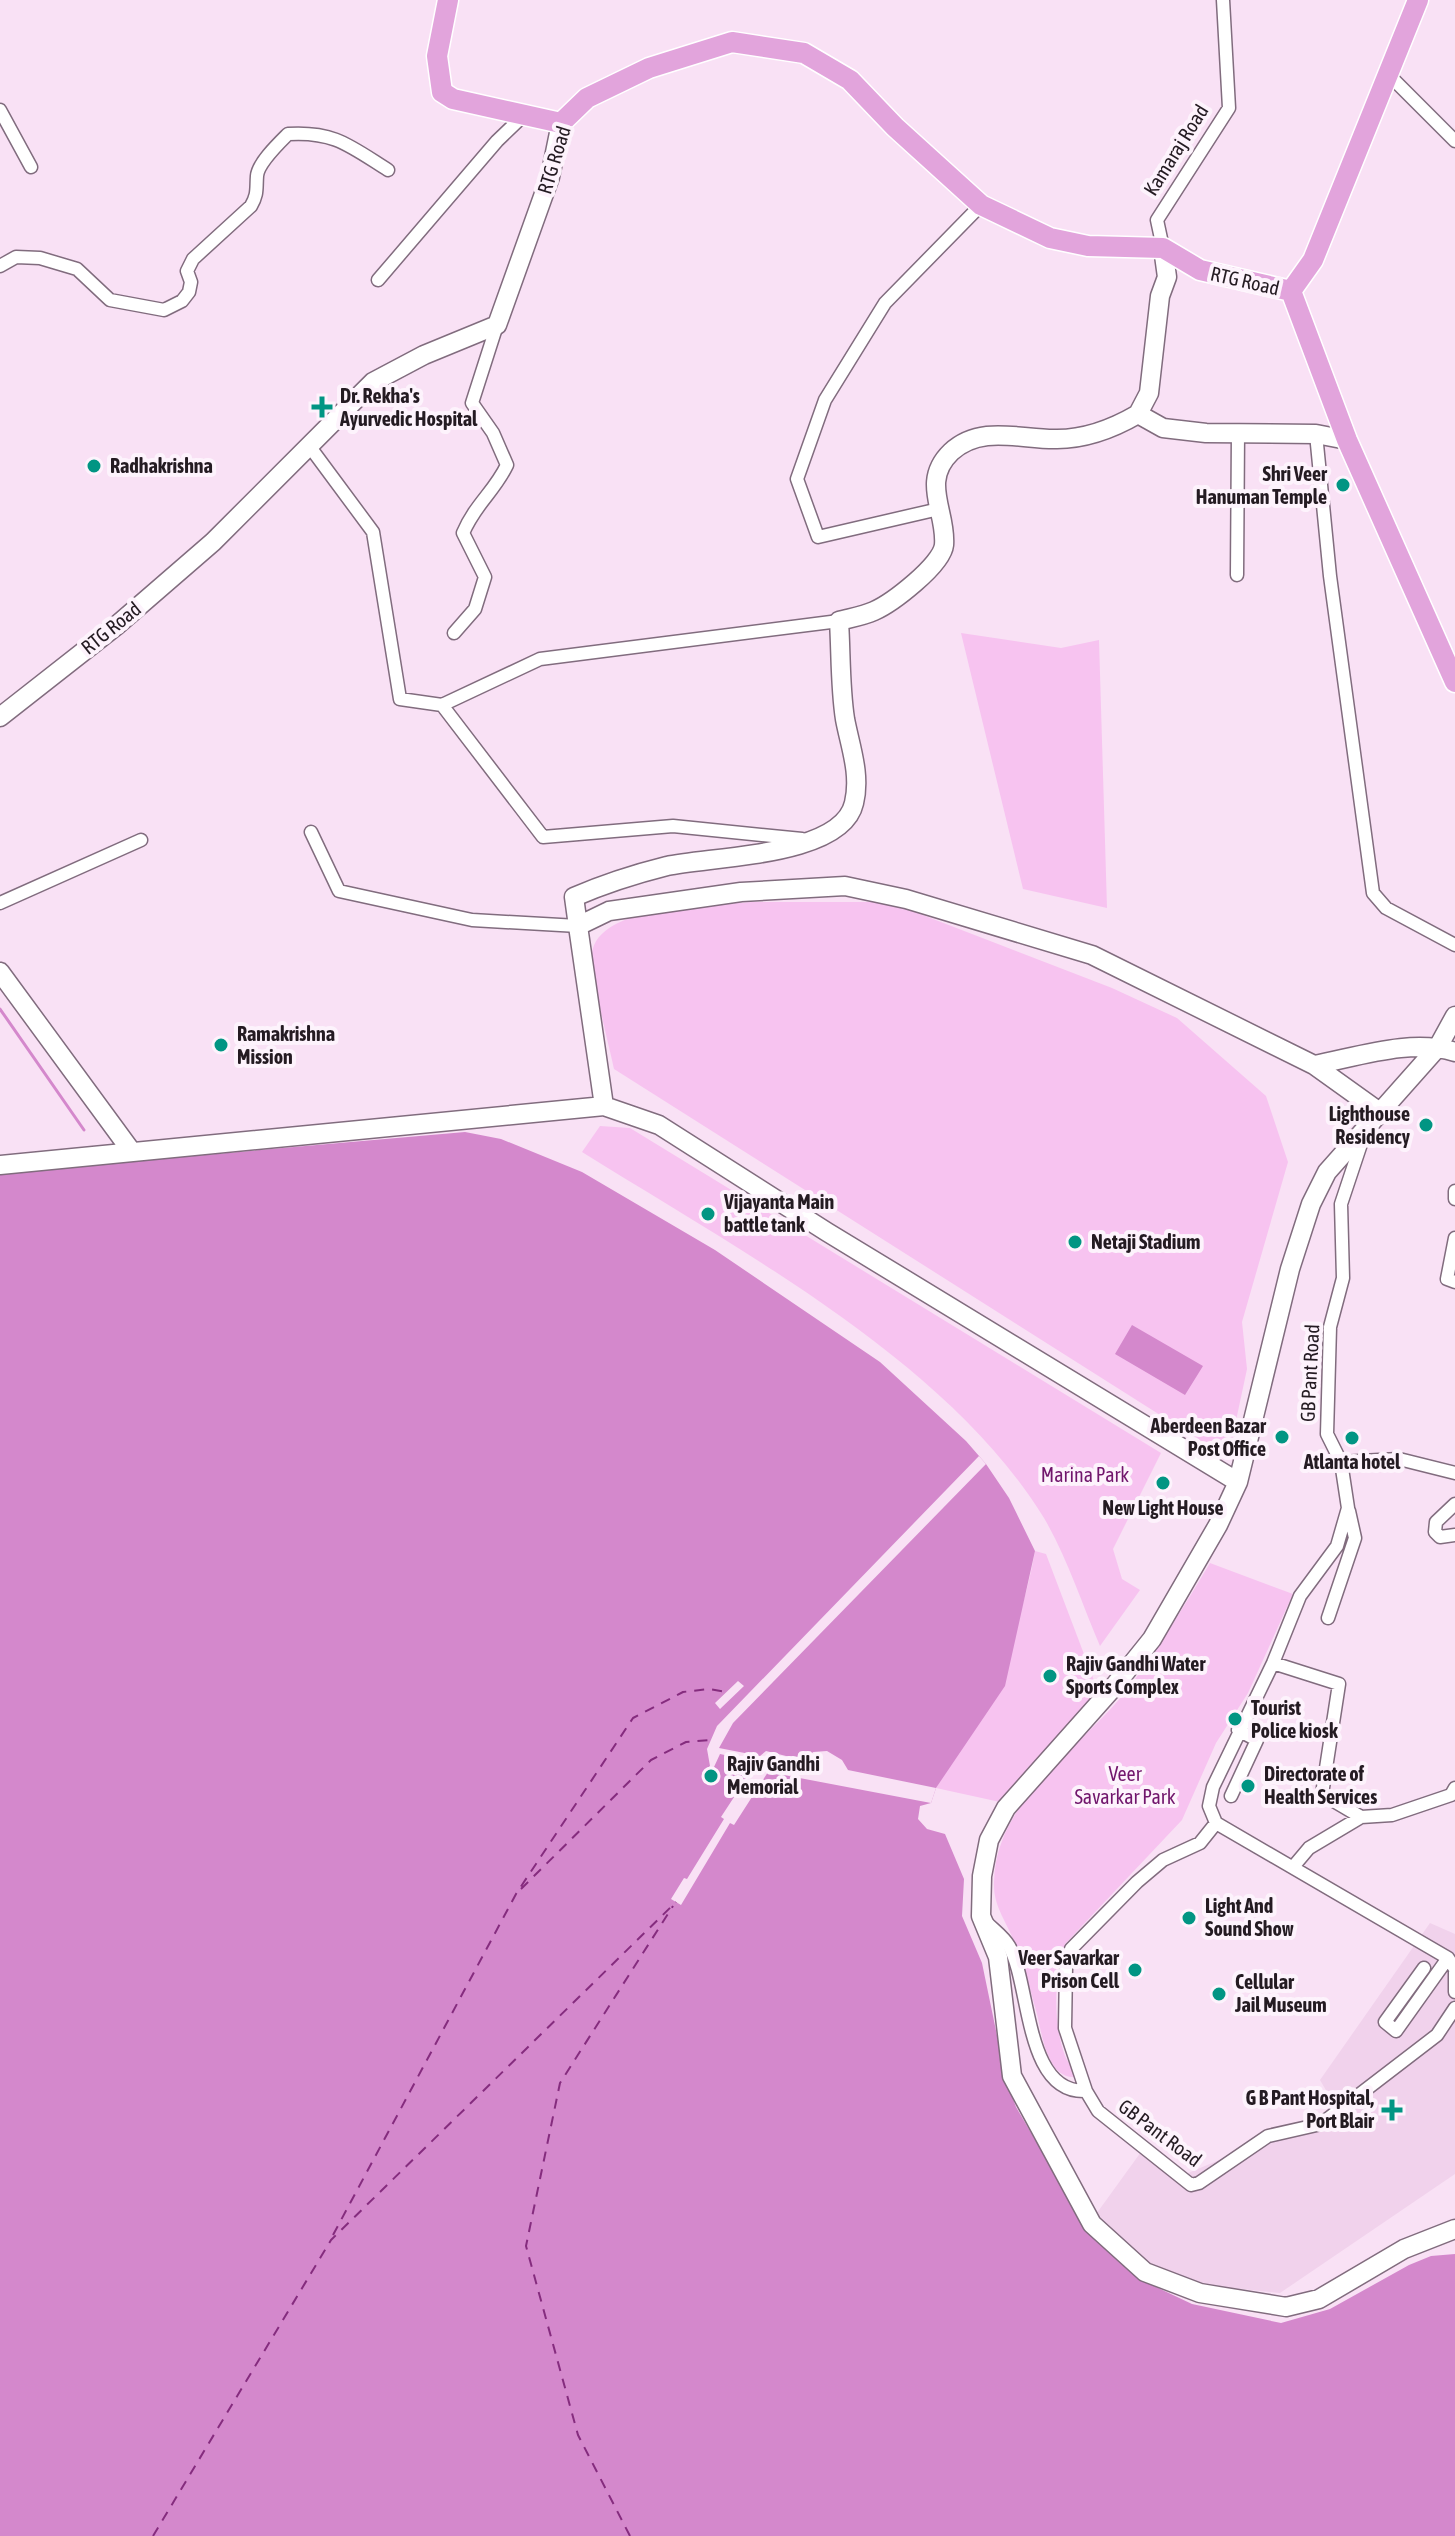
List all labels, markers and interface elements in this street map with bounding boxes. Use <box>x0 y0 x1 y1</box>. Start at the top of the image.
street label: Kamaraj Road <box>1139 100 1213 199</box>
street label: RTG Road <box>532 123 575 197</box>
street label: RTG Road <box>1208 261 1282 300</box>
place label: Dr. Rekha's Ayurvedic Hospital <box>339 384 478 430</box>
marker: Dr. Rekha's Ayurvedic Hospital <box>311 396 333 418</box>
place label: Radhakrishna <box>110 454 213 477</box>
marker: Radhakrishna <box>85 457 103 475</box>
place label: Shri Veer Hanuman Temple <box>1196 462 1328 508</box>
marker: Shri Veer Hanuman Temple <box>1334 476 1352 494</box>
street label: RTG Road <box>76 597 145 659</box>
place label: Ramakrishna Mission <box>237 1022 335 1068</box>
marker: Ramakrishna Mission <box>212 1036 230 1054</box>
place label: Lighthouse Residency <box>1329 1102 1411 1148</box>
marker: Lighthouse Residency <box>1417 1116 1435 1134</box>
place label: Vijayanta Main battle tank <box>723 1190 834 1236</box>
marker: Vijayanta Main battle tank <box>699 1205 717 1223</box>
place label: Netaji Stadium <box>1091 1230 1200 1253</box>
marker: Netaji Stadium <box>1066 1233 1084 1251</box>
street label: GB Pant Road <box>1295 1323 1324 1422</box>
place label: Aberdeen Bazar Post Office <box>1150 1414 1267 1460</box>
marker: Aberdeen Bazar Post Office <box>1273 1428 1291 1446</box>
marker: Atlanta hotel <box>1343 1429 1361 1447</box>
place label: Atlanta hotel <box>1303 1450 1401 1473</box>
park label: Marina Park <box>1041 1463 1129 1486</box>
marker: New Light House <box>1154 1474 1172 1492</box>
place label: New Light House <box>1102 1496 1224 1519</box>
place label: Rajiv Gandhi Water Sports Complex <box>1066 1652 1206 1698</box>
marker: Rajiv Gandhi Water Sports Complex <box>1041 1667 1059 1685</box>
place label: Tourist Police kiosk <box>1251 1696 1338 1742</box>
marker: Tourist Police kiosk <box>1226 1710 1244 1728</box>
place label: Rajiv Gandhi Memorial <box>727 1752 820 1798</box>
park label: Veer Savarkar Park <box>1074 1762 1176 1808</box>
place label: Directorate of Health Services <box>1264 1762 1377 1808</box>
marker: Rajiv Gandhi Memorial <box>702 1767 720 1785</box>
marker: Directorate of Health Services <box>1239 1777 1257 1795</box>
place label: Light And Sound Show <box>1205 1894 1294 1940</box>
marker: Light And Sound Show <box>1180 1909 1198 1927</box>
place label: Veer Savarkar Prison Cell <box>1017 1946 1120 1992</box>
marker: Veer Savarkar Prison Cell <box>1126 1961 1144 1979</box>
place label: Cellular Jail Museum <box>1234 1970 1327 2016</box>
marker: Cellular Jail Museum <box>1210 1985 1228 2003</box>
place label: G B Pant Hospital, Port Blair <box>1245 2086 1375 2132</box>
street label: GB Pant Road <box>1114 2094 1206 2171</box>
marker: G B Pant Hospital, Port Blair <box>1381 2099 1403 2121</box>

